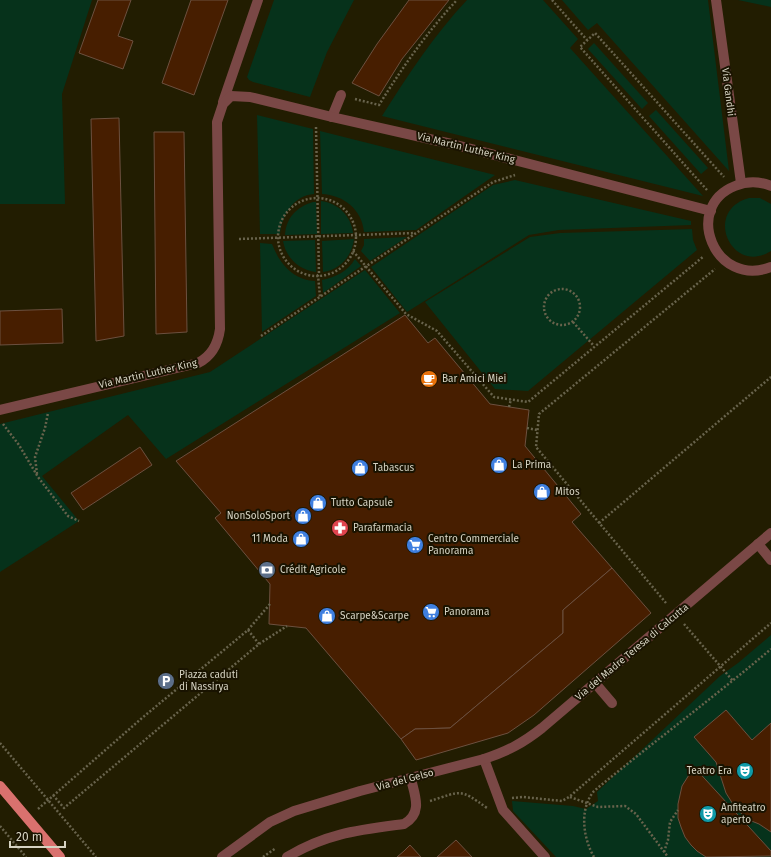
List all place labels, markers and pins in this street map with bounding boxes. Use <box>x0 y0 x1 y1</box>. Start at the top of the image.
cafe icon: Bar Amici Miei <box>419 369 439 389</box>
place label: Bar Amici Miei <box>442 373 506 385</box>
shop icon: La Prima <box>489 455 509 475</box>
shop icon: Tabascus <box>350 458 370 478</box>
place label: La Prima <box>512 459 551 471</box>
place label: Tabascus <box>373 462 414 474</box>
shop icon: Mitos <box>532 482 552 502</box>
place label: Mitos <box>555 486 580 498</box>
shop icon: Tutto Capsule <box>308 493 328 513</box>
place label: Tutto Capsule <box>331 497 393 509</box>
shop icon: NonSoloSport <box>293 506 313 526</box>
place label: NonSoloSport <box>227 510 290 522</box>
pharmacy icon: Parafarmacia <box>330 518 350 538</box>
place label: Parafarmacia <box>353 522 412 534</box>
shop icon: 11 Moda <box>291 529 311 549</box>
place label: 11 Moda <box>252 533 288 545</box>
place label: Centro Commerciale Panorama <box>428 533 519 557</box>
supermarket icon: Centro Commerciale Panorama <box>405 535 425 555</box>
bank icon: Crédit Agricole <box>257 560 277 580</box>
place label: Crédit Agricole <box>280 564 346 576</box>
supermarket icon: Panorama <box>421 602 441 622</box>
shop icon: Scarpe&Scarpe <box>317 606 337 626</box>
place label: Panorama <box>444 606 489 618</box>
place label: Scarpe&Scarpe <box>340 610 409 622</box>
place label: Piazza caduti di Nassirya <box>179 669 238 693</box>
parking icon: Piazza caduti di Nassirya <box>156 671 176 691</box>
theatre icon: Teatro Era <box>735 761 755 781</box>
place label: Teatro Era <box>687 765 732 777</box>
place label: Anfiteatro aperto <box>721 802 766 826</box>
theatre icon: Anfiteatro aperto <box>698 804 718 824</box>

